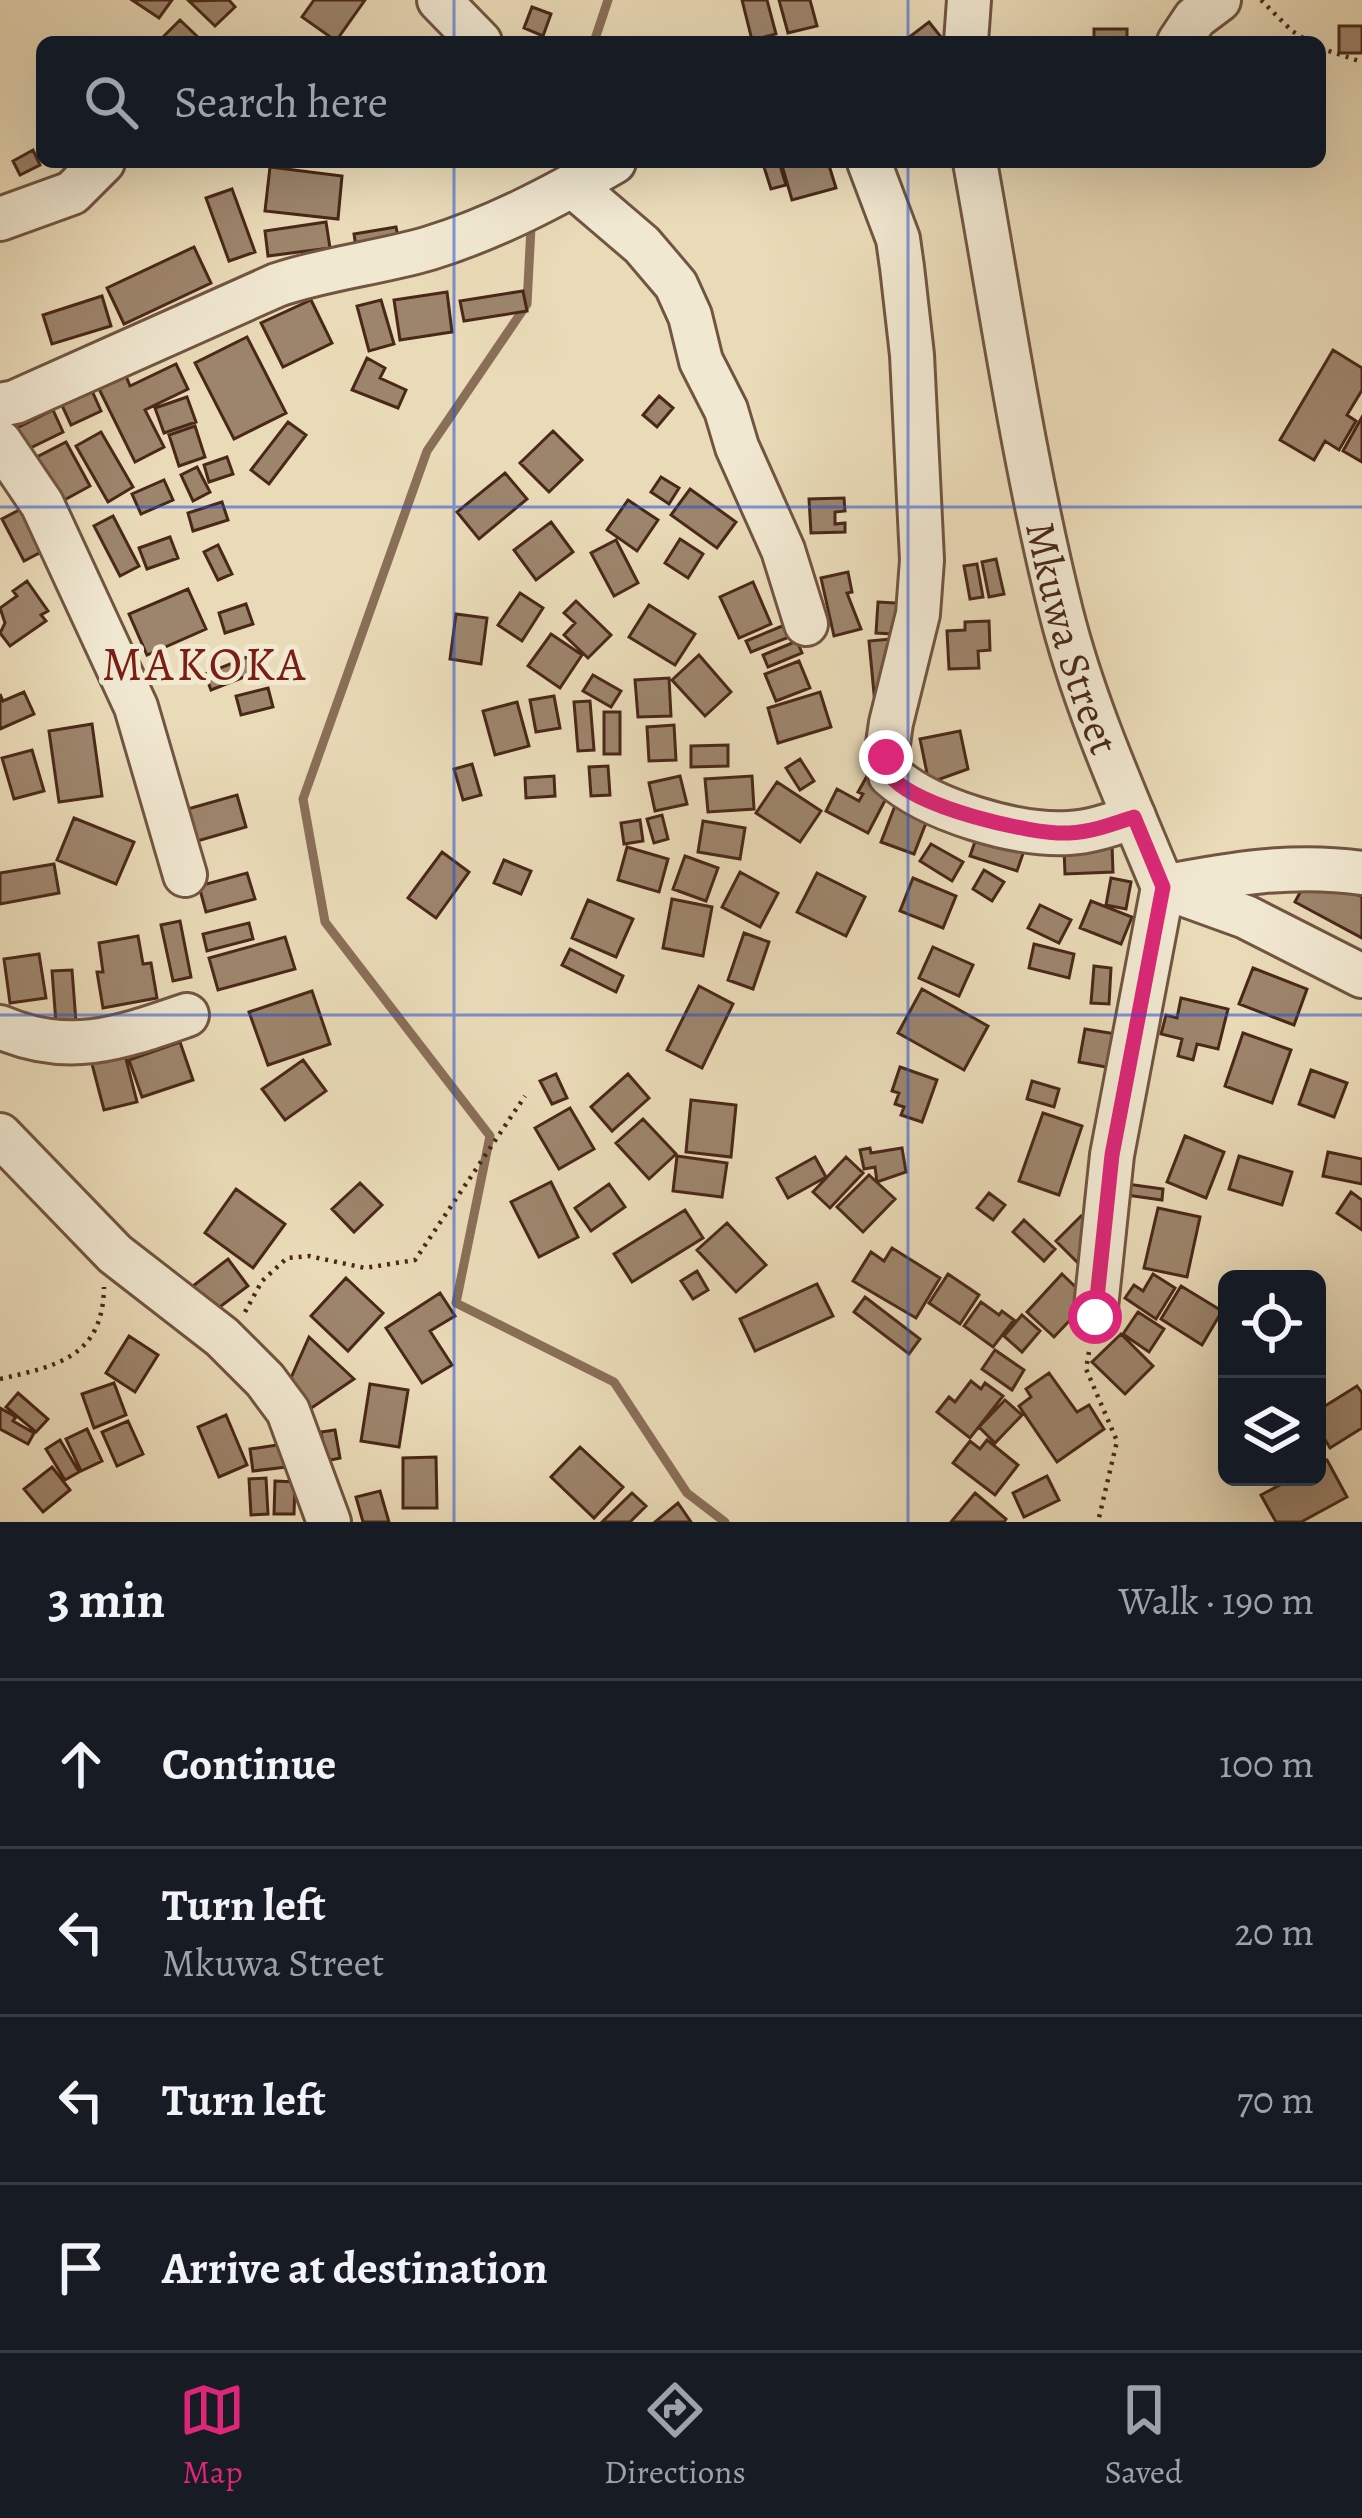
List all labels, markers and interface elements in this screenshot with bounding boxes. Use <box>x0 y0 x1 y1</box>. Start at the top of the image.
search box <box>36 36 1326 168</box>
icon: search <box>78 69 144 135</box>
text: Search here <box>174 71 388 133</box>
street label: Mkuwa Street <box>1012 516 1134 762</box>
district label: MAKOKA <box>102 631 308 697</box>
route end <box>859 730 913 784</box>
map controls <box>1218 1270 1326 1486</box>
button: locate <box>1218 1270 1326 1378</box>
route start <box>1068 1290 1122 1344</box>
button: layers <box>1218 1378 1326 1486</box>
text: 3 min <box>48 1565 165 1635</box>
text: Walk · 190 m <box>1118 1574 1314 1627</box>
icon: ahead <box>48 1731 114 1797</box>
text: Continue <box>162 1733 336 1795</box>
text: 100 m <box>1219 1737 1314 1790</box>
text: Turn left <box>162 1874 326 1936</box>
icon: left <box>48 1899 114 1965</box>
text: 20 m <box>1235 1905 1314 1958</box>
text: Mkuwa Street <box>162 1936 384 1989</box>
icon: left <box>48 2067 114 2133</box>
text: Turn left <box>162 2069 326 2131</box>
text: 70 m <box>1237 2073 1314 2126</box>
icon: arrive <box>48 2235 114 2301</box>
text: Arrive at destination <box>162 2237 548 2299</box>
tab: Map <box>179 2377 245 2494</box>
tab: Directions <box>604 2377 746 2494</box>
tab: Saved <box>1104 2377 1183 2494</box>

